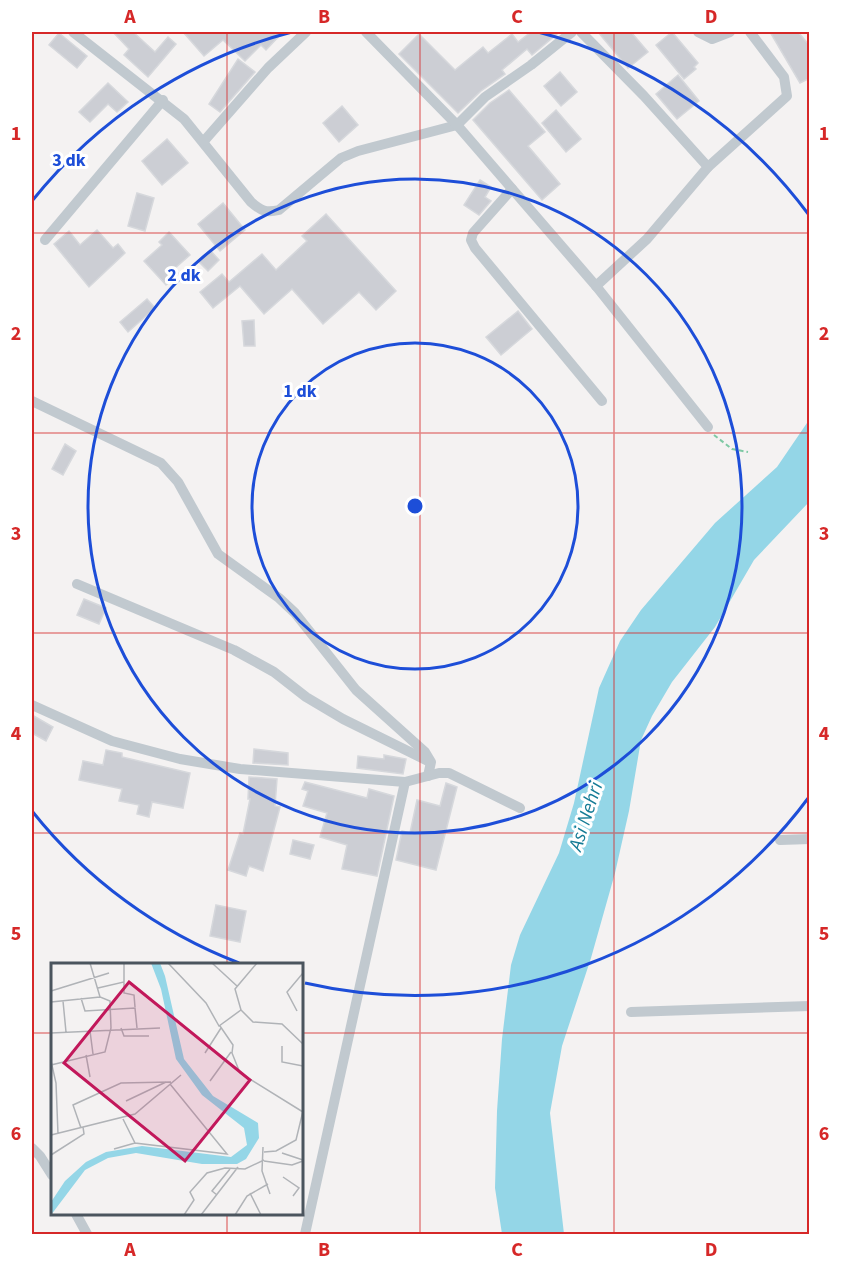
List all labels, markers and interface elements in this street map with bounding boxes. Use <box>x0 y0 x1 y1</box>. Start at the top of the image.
text: A <box>123 3 136 31</box>
text: B <box>318 3 330 31</box>
text: C <box>511 3 523 31</box>
text: D <box>705 3 717 31</box>
text: 1 <box>11 120 21 148</box>
text: 1 <box>819 120 829 148</box>
text: 3 dk <box>52 148 86 173</box>
text: 2 dk <box>167 263 201 288</box>
text: 2 <box>11 320 21 348</box>
text: 2 <box>819 320 829 348</box>
text: 1 dk <box>283 379 317 404</box>
centre of rings <box>405 496 425 516</box>
text: 3 <box>11 520 21 548</box>
text: 3 <box>819 520 829 548</box>
text: 4 <box>11 720 22 748</box>
text: 4 <box>819 720 830 748</box>
water label: Asi Nehri <box>561 778 610 856</box>
text: 5 <box>11 920 21 948</box>
text: 5 <box>819 920 829 948</box>
inset map <box>51 963 303 1215</box>
text: 6 <box>11 1120 21 1148</box>
text: 6 <box>819 1120 829 1148</box>
text: A <box>123 1236 136 1264</box>
text: B <box>318 1236 330 1264</box>
text: C <box>511 1236 523 1264</box>
text: D <box>705 1236 717 1264</box>

